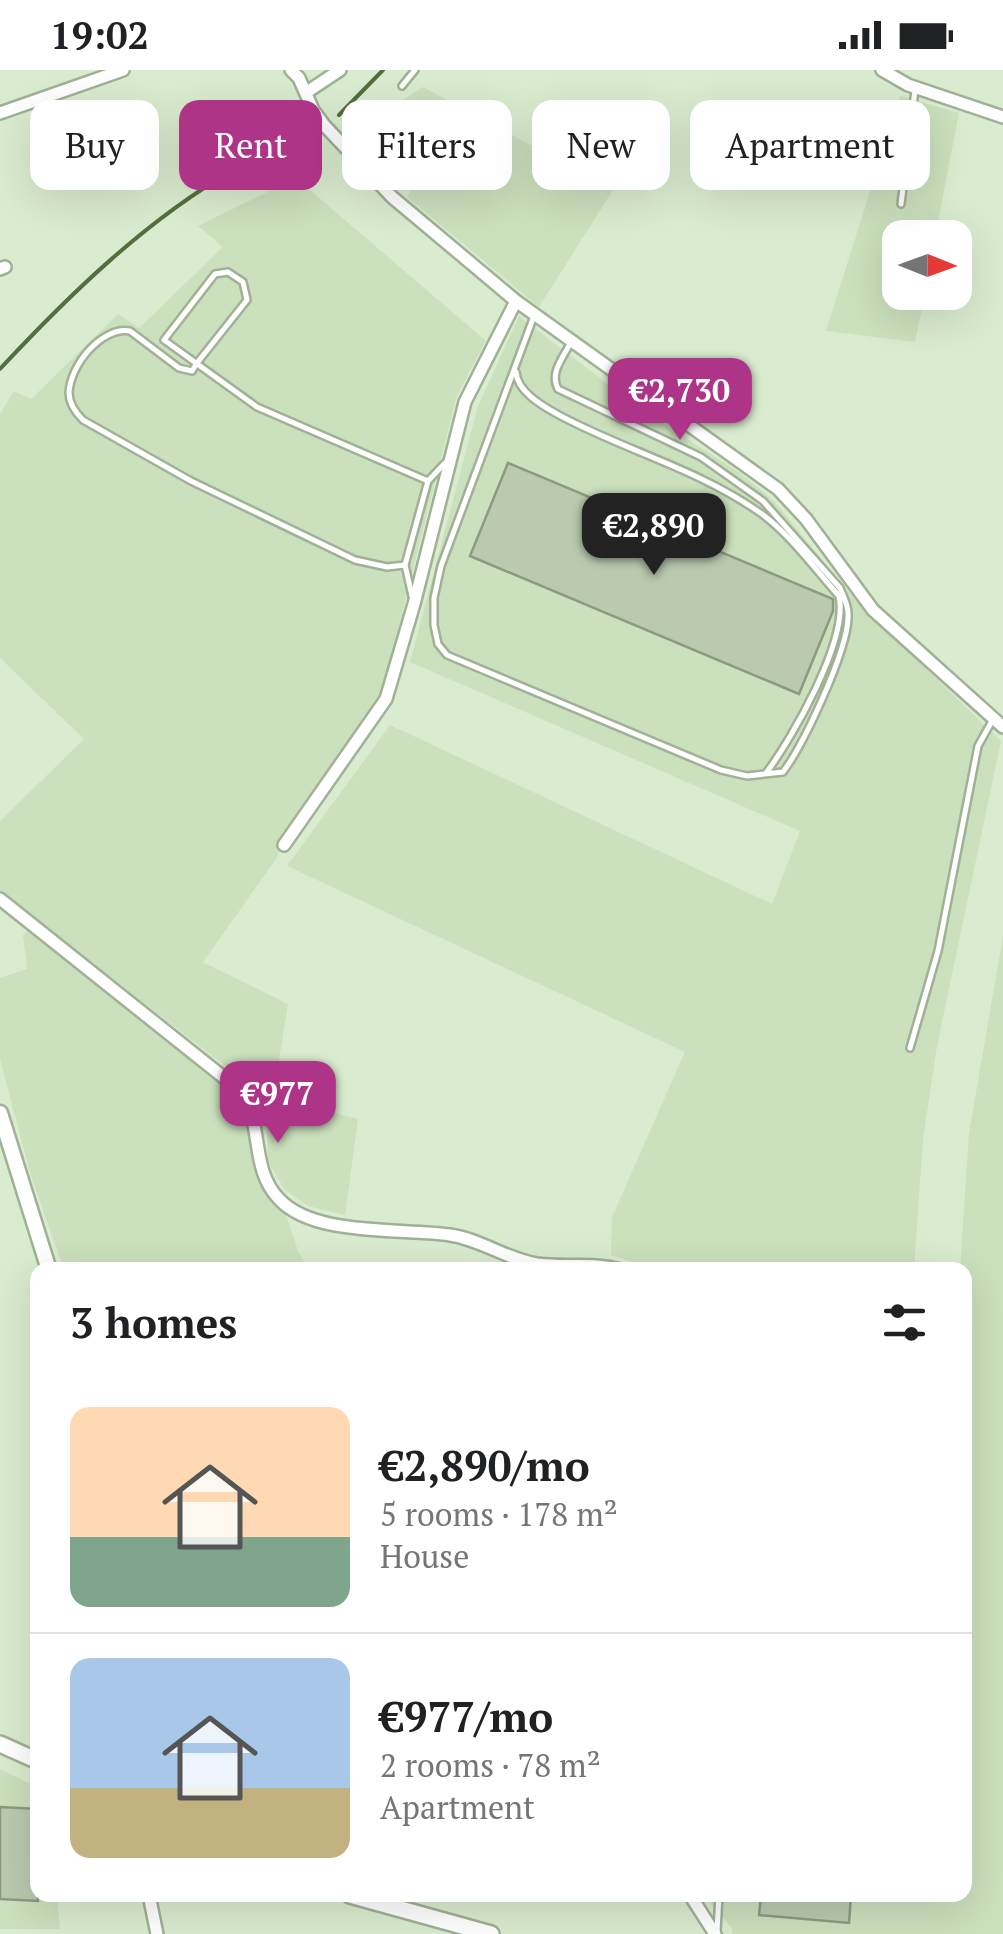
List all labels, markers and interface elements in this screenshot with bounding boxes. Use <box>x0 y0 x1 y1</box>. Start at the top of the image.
text: 19:02 <box>50 10 149 60</box>
chip: Buy <box>30 100 159 190</box>
chip: Rent <box>179 100 322 190</box>
chip: Filters <box>342 100 512 190</box>
chip: New <box>532 100 670 190</box>
chip: Apartment <box>690 100 930 190</box>
north arrow <box>882 220 972 310</box>
map controls <box>882 220 972 310</box>
pin: €2,730 <box>599 358 761 443</box>
text: €2,730 <box>630 369 730 411</box>
pin: €2,890 <box>573 493 735 578</box>
text: €2,890 <box>604 504 704 546</box>
pin: €977 <box>219 1061 337 1146</box>
text: €977 <box>242 1072 314 1114</box>
text: 3 homes <box>70 1294 237 1350</box>
icon: filters <box>877 1295 932 1350</box>
text: €2,890/mo <box>380 1437 590 1493</box>
icon: home <box>150 1447 270 1567</box>
text: 5 rooms · 178 m² <box>380 1493 618 1535</box>
text: House <box>380 1535 469 1577</box>
text: €977/mo <box>380 1688 553 1744</box>
icon: home <box>150 1698 270 1818</box>
text: 2 rooms · 78 m² <box>380 1744 601 1786</box>
text: Apartment <box>380 1786 535 1828</box>

